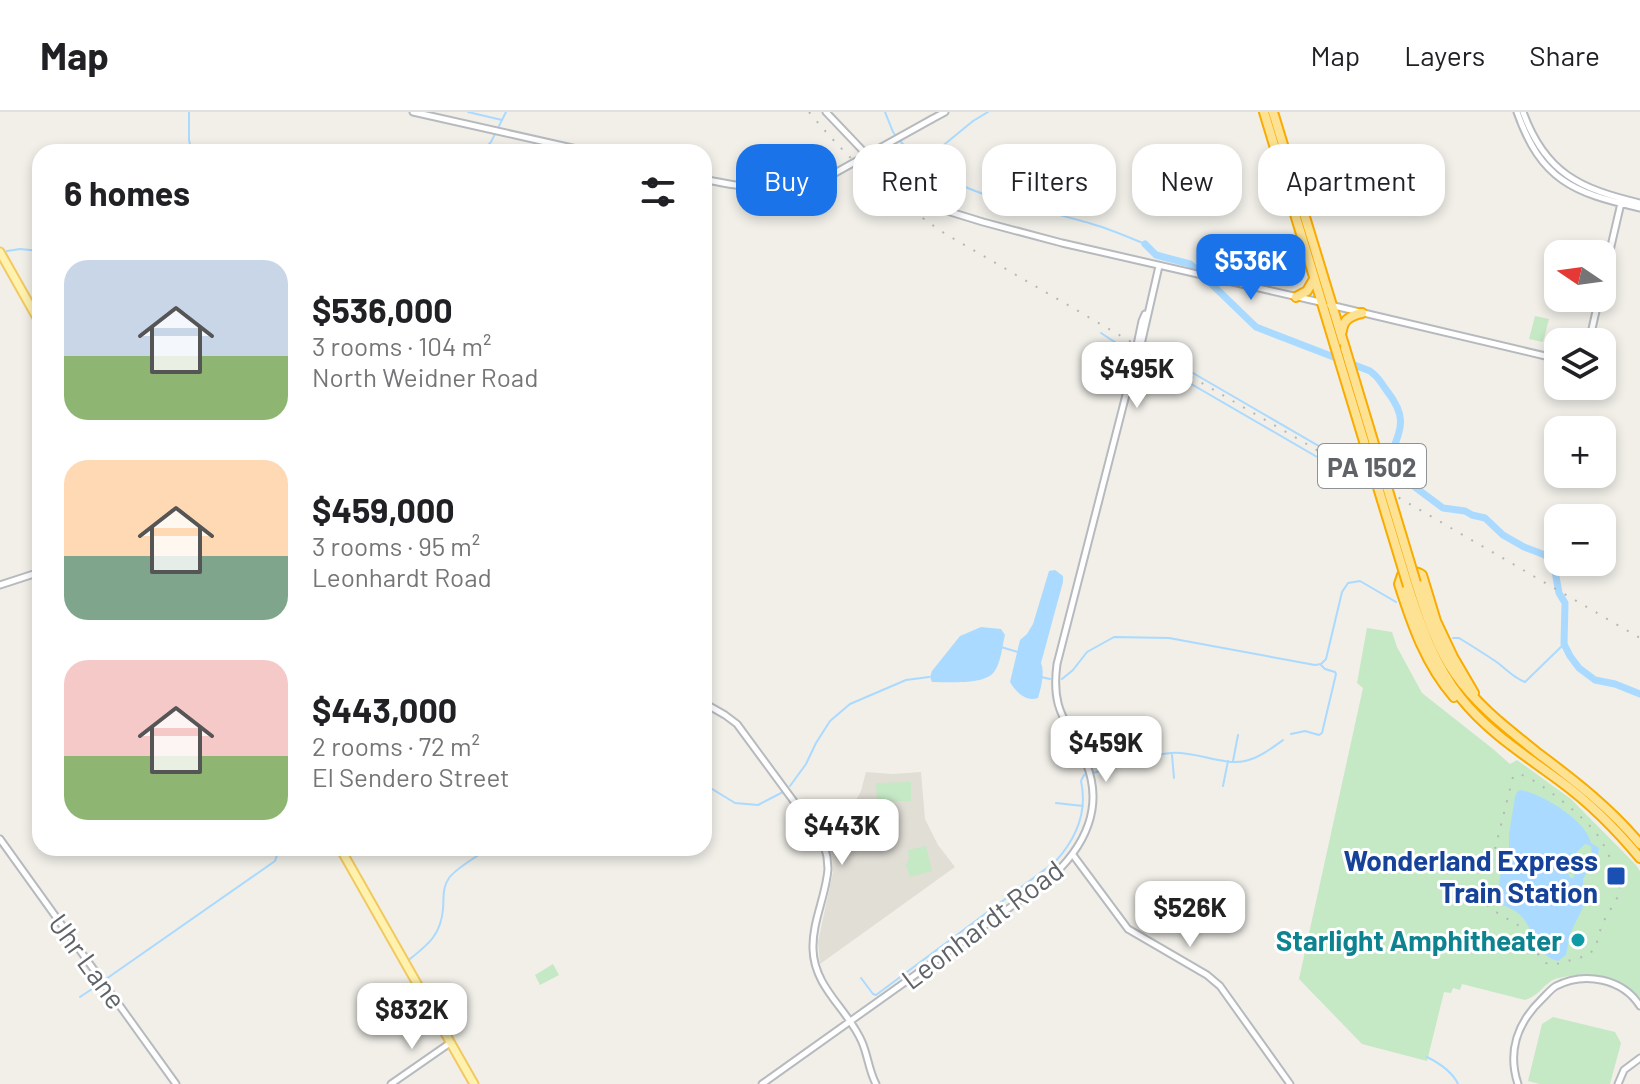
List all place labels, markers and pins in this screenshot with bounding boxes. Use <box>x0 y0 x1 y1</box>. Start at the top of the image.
pin: $536K <box>1195 234 1307 302</box>
pin: $495K <box>1081 342 1193 410</box>
pin: $459K <box>1050 716 1162 784</box>
pin: $443K <box>786 799 898 867</box>
place label: Wonderland Express Train Station <box>1344 843 1598 909</box>
marker: Wonderland Express Train Station <box>1605 865 1627 887</box>
pin: $526K <box>1134 881 1246 949</box>
place label: Starlight Amphitheater <box>1276 923 1562 957</box>
marker: Starlight Amphitheater <box>1569 931 1587 949</box>
pin: $832K <box>356 983 468 1051</box>

